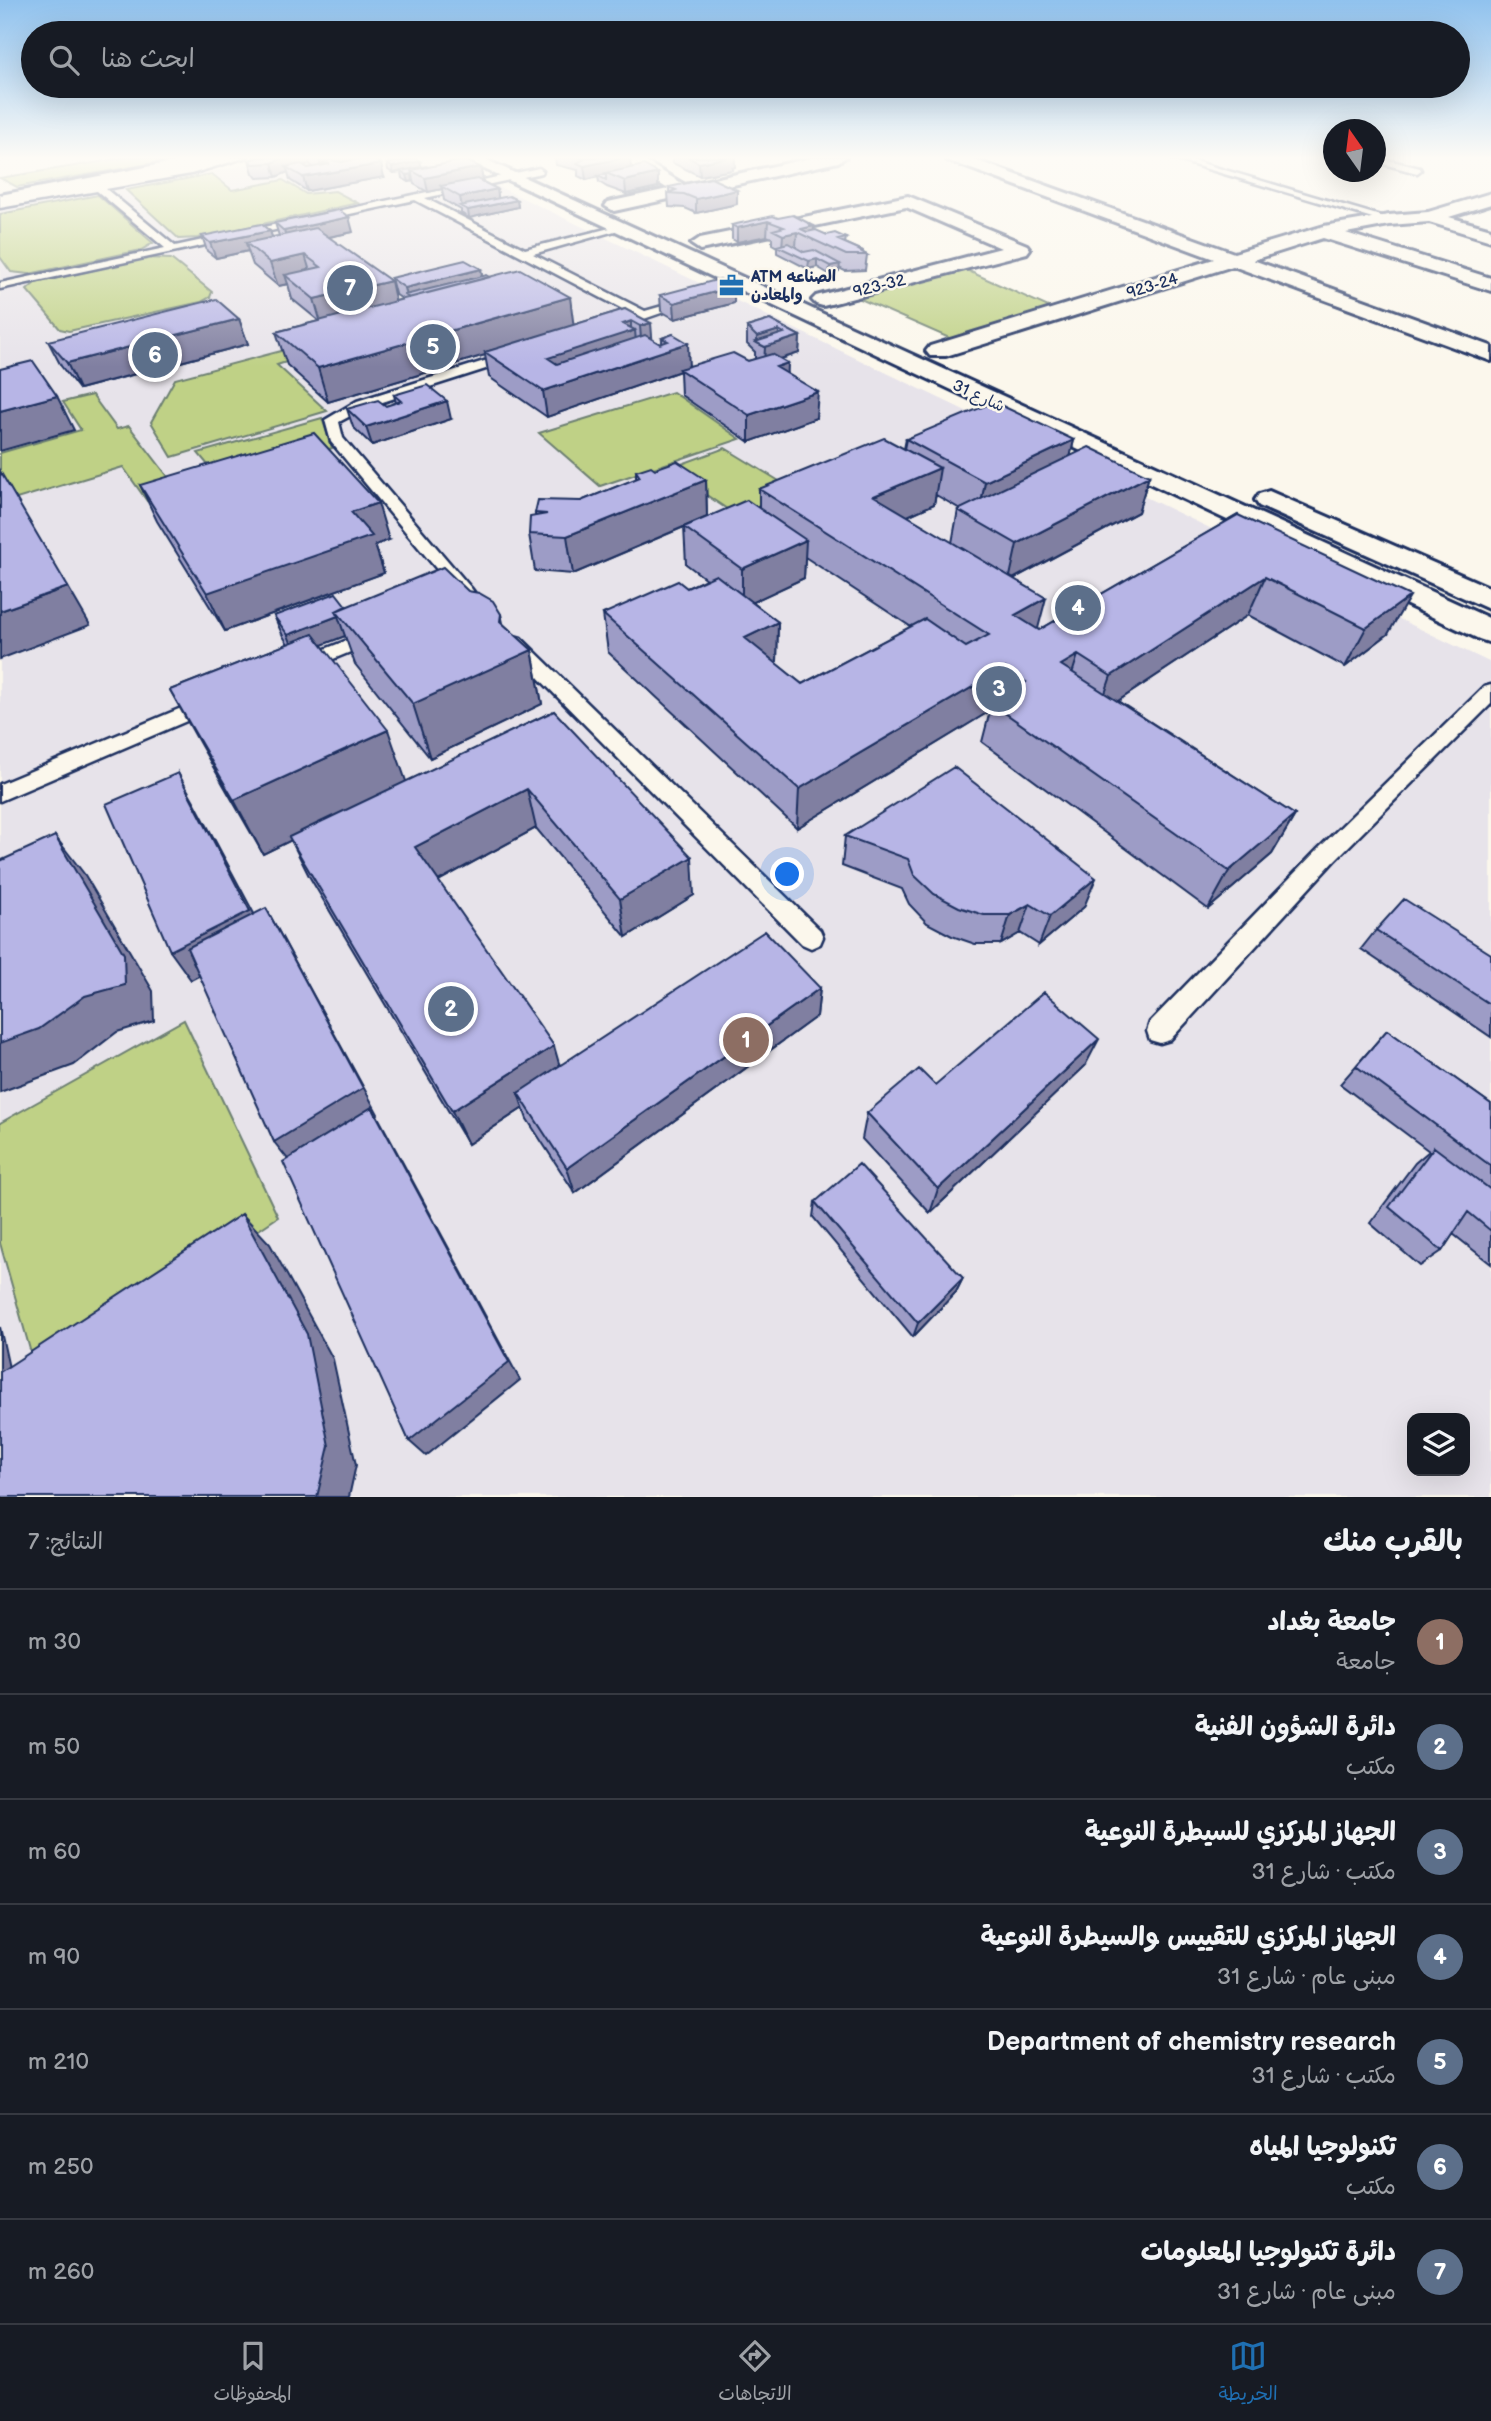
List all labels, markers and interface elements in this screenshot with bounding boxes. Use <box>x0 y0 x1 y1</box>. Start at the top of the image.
search box <box>21 21 1470 98</box>
icon: search <box>45 41 83 79</box>
text: ابحث هنا <box>101 44 195 75</box>
north arrow <box>1323 119 1386 182</box>
pin: 7 <box>327 262 373 314</box>
place label: ATM الصناعه والمعادن <box>750 268 836 305</box>
street label: 923-24 <box>1124 270 1181 303</box>
office icon: ATM الصناعه والمعادن <box>717 271 745 299</box>
street label: 923-32 <box>851 271 908 302</box>
pin: 5 <box>410 321 456 373</box>
pin: 6 <box>132 329 178 381</box>
street label: شارع 31 <box>949 376 1007 417</box>
pin: 4 <box>1055 582 1101 634</box>
pin: 3 <box>976 663 1022 715</box>
your location <box>770 857 804 891</box>
pin: 2 <box>428 983 474 1035</box>
pin: 1 <box>723 1014 769 1066</box>
map controls <box>1407 1413 1470 1476</box>
button: layers <box>1407 1413 1470 1476</box>
text: بالقرب منك <box>1323 1524 1463 1560</box>
text: النتائج: 7 <box>28 1528 103 1556</box>
text: جامعة بغداد <box>1268 1607 1396 1638</box>
text: 30 m <box>28 1628 81 1656</box>
text: 1 <box>1435 1628 1445 1656</box>
text: جامعة <box>1336 1648 1396 1676</box>
text: دائرة الشؤون الفنية <box>1195 1712 1396 1743</box>
text: 50 m <box>28 1733 80 1761</box>
text: 2 <box>1433 1733 1447 1761</box>
text: مكتب <box>1346 1753 1396 1781</box>
text: الجهاز المركزي للسيطرة النوعية <box>1085 1817 1396 1848</box>
text: 60 m <box>28 1838 81 1866</box>
text: 3 <box>1433 1838 1447 1866</box>
text: مكتب · شارع 31 <box>1252 1858 1396 1886</box>
text: الجهاز المركزي للتقييس والسيطرة النوعية <box>980 1922 1396 1953</box>
text: 90 m <box>28 1943 80 1971</box>
text: 4 <box>1433 1943 1447 1971</box>
text: مبنى عام · شارع 31 <box>1217 1963 1396 1991</box>
text: Department of chemistry research <box>987 2027 1396 2058</box>
text: 210 m <box>28 2048 89 2076</box>
text: 5 <box>1433 2048 1447 2076</box>
text: مكتب · شارع 31 <box>1252 2062 1396 2090</box>
text: تكنولوجيا المياه <box>1249 2132 1396 2163</box>
text: 250 m <box>28 2153 94 2181</box>
text: 6 <box>1433 2153 1447 2181</box>
text: مكتب <box>1346 2173 1396 2201</box>
text: دائرة تكنولوجيا المعلومات <box>1141 2237 1396 2268</box>
text: 260 m <box>28 2258 94 2286</box>
text: 7 <box>1434 2258 1446 2286</box>
text: مبنى عام · شارع 31 <box>1217 2278 1396 2306</box>
tab: المحفوظات <box>213 2337 292 2410</box>
tab: الاتجاهات <box>718 2337 792 2410</box>
tab: الخريطة <box>1218 2337 1278 2410</box>

